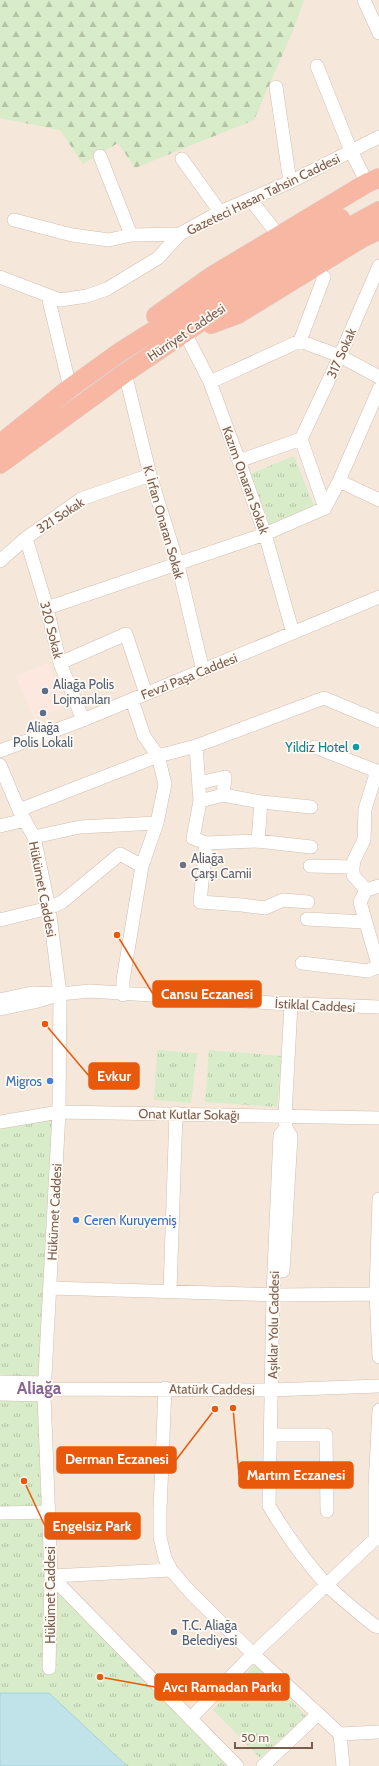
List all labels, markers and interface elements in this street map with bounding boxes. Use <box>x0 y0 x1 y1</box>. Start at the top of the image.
street label: Gazeteci Hasan Tahsin Caddesi <box>184 150 342 238</box>
street label: Hürriyet Caddesi <box>144 300 228 364</box>
street label: 317 Sokak <box>323 325 359 381</box>
street label: Kazım Onaran Sokak <box>219 424 273 536</box>
street label: K. İrfan Onaran Sokak <box>140 463 188 581</box>
street label: 321 Sokak <box>33 494 87 536</box>
street label: 320 Sokak <box>37 600 67 660</box>
street label: Fevzi Paşa Caddesi <box>138 649 240 703</box>
place label: Aliağa Polis Lojmanları <box>53 676 115 708</box>
marker: Aliağa Polis Lojmanları <box>40 686 50 696</box>
marker: Aliağa Polis Lokali <box>38 708 48 718</box>
place label: Aliağa Polis Lokali <box>13 719 73 750</box>
place label: Yildiz Hotel <box>284 739 348 755</box>
marker: Yildiz Hotel <box>351 742 361 752</box>
street label: Hükümet Caddesi <box>26 840 60 938</box>
place label: Aliağa Çarşı Camii <box>191 850 252 881</box>
marker: Aliağa Çarşı Camii <box>178 860 188 870</box>
callout: Cansu Eczanesi <box>153 981 261 1007</box>
text: Cansu Eczanesi <box>161 985 253 1003</box>
street label: İstiklal Caddesi <box>274 995 356 1015</box>
callout: Evkur <box>89 1063 139 1089</box>
text: Evkur <box>97 1067 131 1085</box>
place label: Migros <box>6 1073 43 1089</box>
marker: Migros <box>45 1076 55 1086</box>
street label: Onat Kutlar Sokağı <box>138 1105 240 1123</box>
street label: Hükümet Caddesi <box>43 1163 65 1261</box>
place label: Ceren Kuruyemiş <box>84 1212 177 1228</box>
marker: Ceren Kuruyemiş <box>71 1215 81 1225</box>
street label: Aşıklar Yolu Caddesi <box>264 1271 282 1379</box>
district label: Aliağa <box>17 1378 62 1398</box>
street label: Atatürk Caddesi <box>169 1380 255 1398</box>
callout: Derman Eczanesi <box>57 1447 176 1473</box>
text: Derman Eczanesi <box>65 1450 169 1468</box>
callout: Martım Eczanesi <box>239 1462 353 1488</box>
text: Martım Eczanesi <box>247 1466 345 1484</box>
callout: Engelsiz Park <box>45 1513 140 1539</box>
text: Engelsiz Park <box>52 1517 132 1535</box>
street label: Hükümet Caddesi <box>42 1546 58 1644</box>
place label: T.C. Aliağa Belediyesi <box>182 1617 238 1648</box>
marker: T.C. Aliağa Belediyesi <box>169 1627 179 1637</box>
callout: Avcı Ramadan Parkı <box>155 1674 289 1700</box>
text: Avcı Ramadan Parkı <box>163 1678 281 1696</box>
scale bar <box>235 1724 312 1750</box>
text: 50 m <box>241 1730 269 1745</box>

